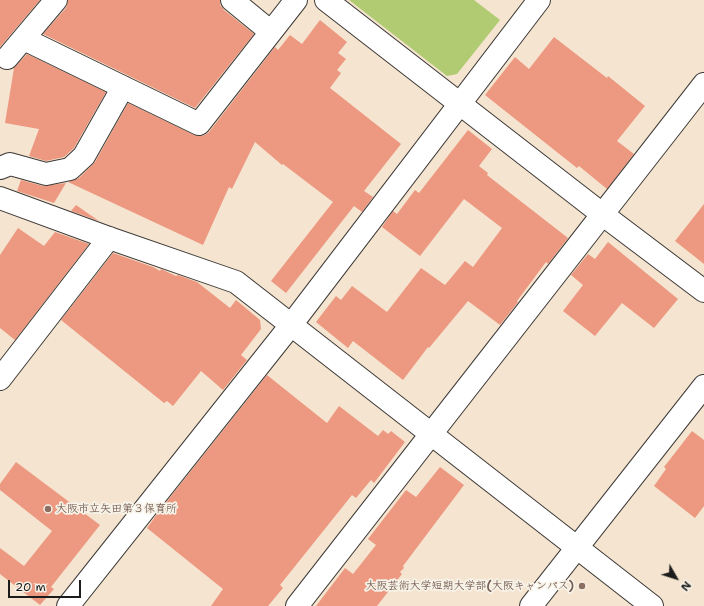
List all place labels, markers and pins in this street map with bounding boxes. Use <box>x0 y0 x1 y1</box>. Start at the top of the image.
place label: 大阪市立矢田第３保育所 <box>56 502 177 516</box>
marker: 大阪市立矢田第３保育所 <box>43 504 53 514</box>
place label: 大阪芸術大学短期大学部(大阪キャンパス) <box>365 579 574 593</box>
marker: 大阪芸術大学短期大学部(大阪キャンパス) <box>577 581 587 591</box>

